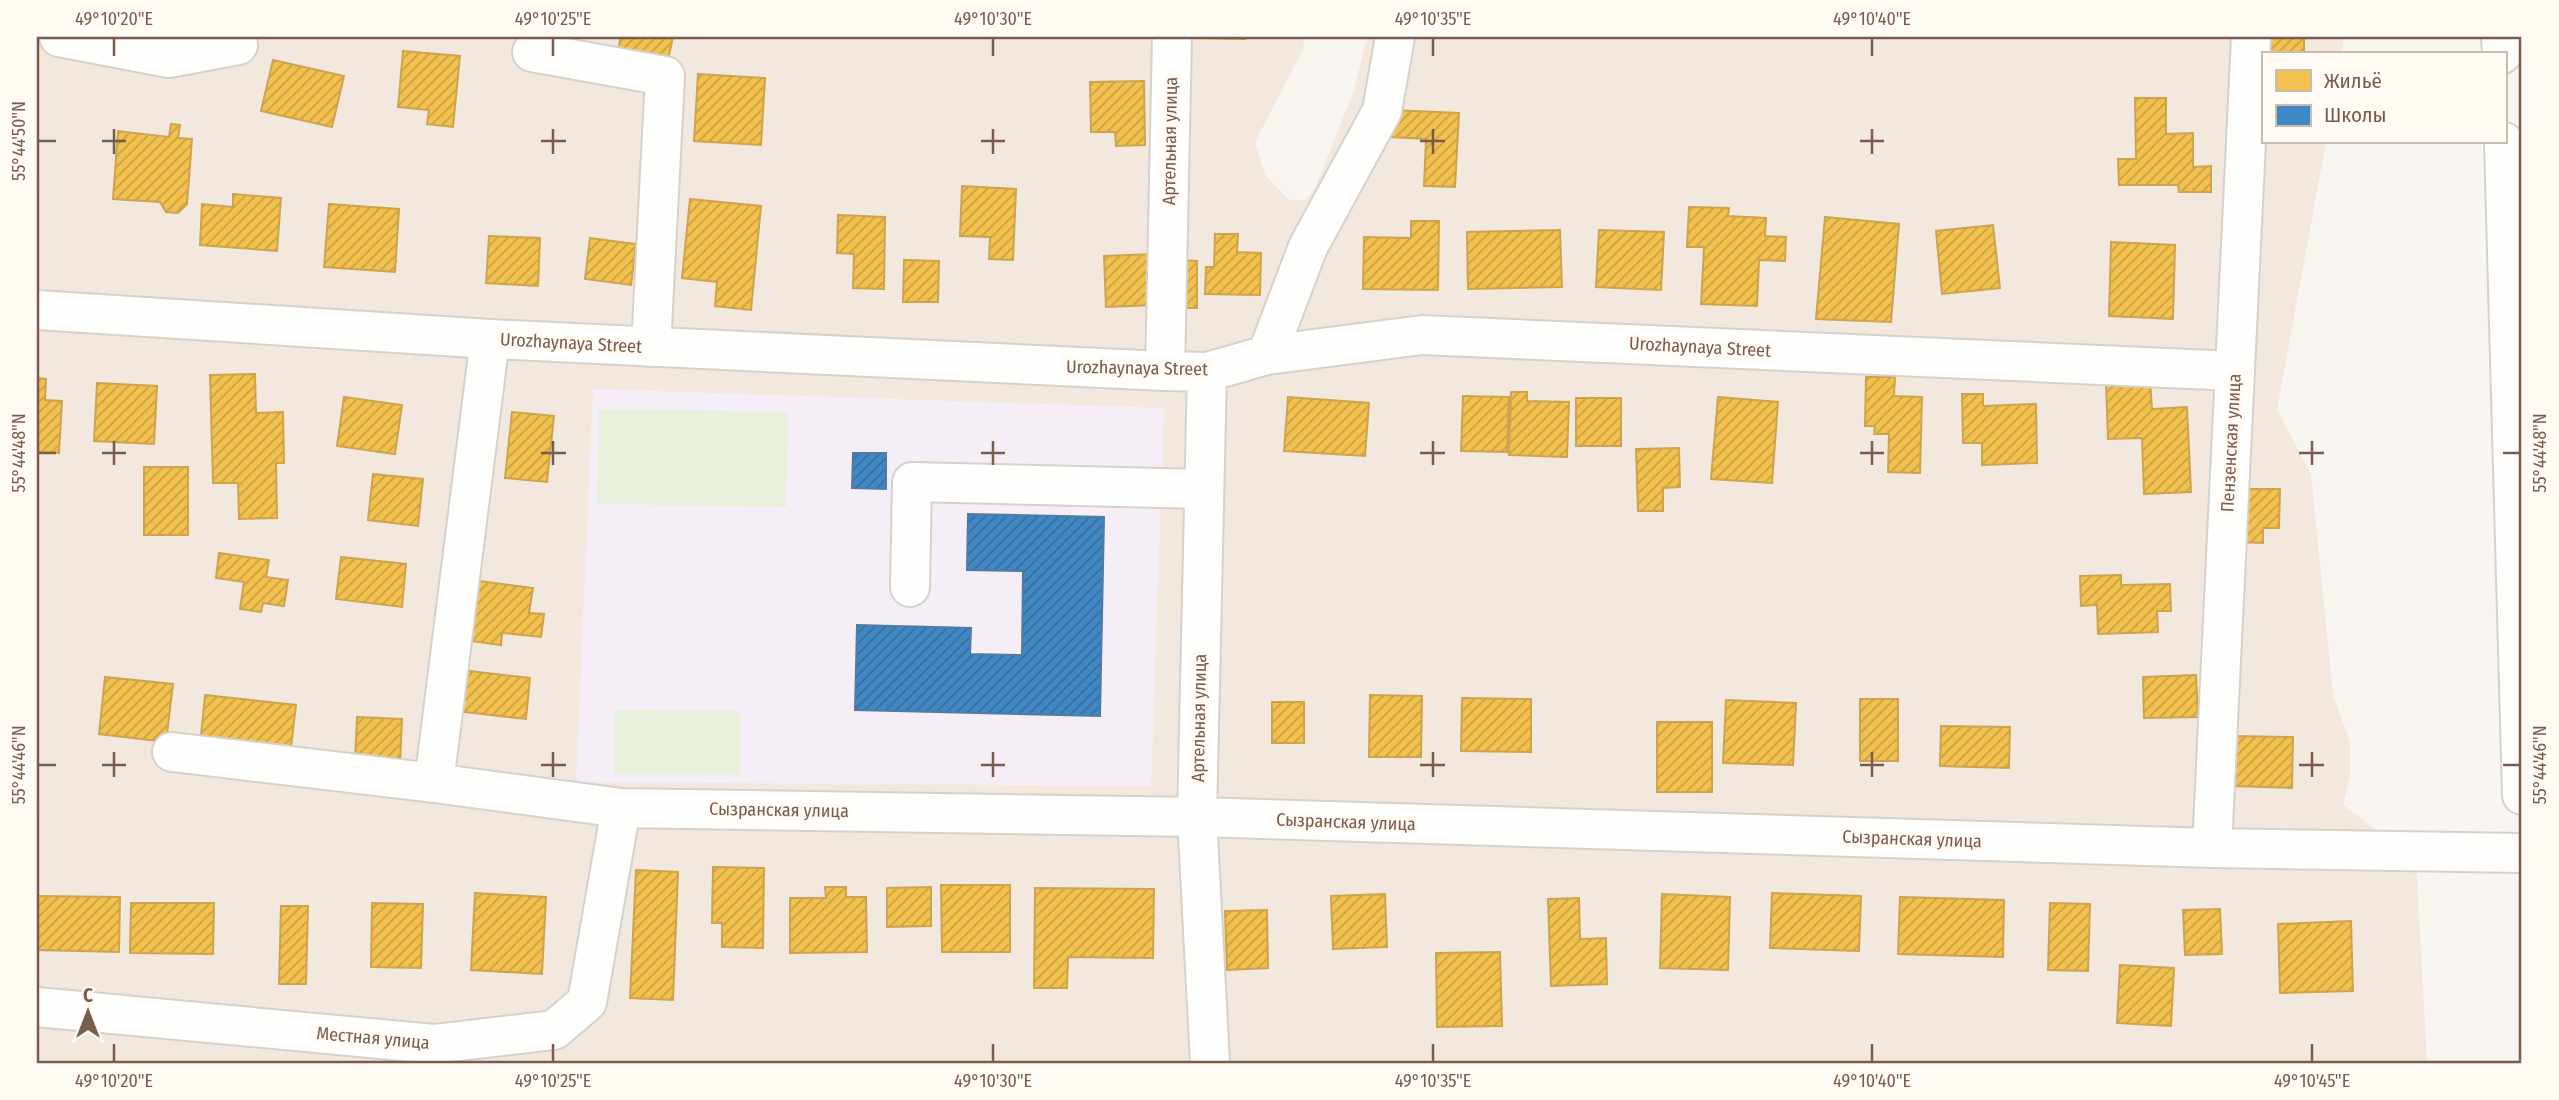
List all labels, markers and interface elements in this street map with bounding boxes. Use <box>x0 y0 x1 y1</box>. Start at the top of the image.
text: 49°10'20"E <box>75 8 153 30</box>
text: 49°10'25"E <box>515 8 591 30</box>
text: 49°10'30"E <box>954 8 1032 30</box>
text: 49°10'35"E <box>1395 8 1471 30</box>
text: 49°10'40"E <box>1833 8 1911 30</box>
legend <box>2262 52 2506 144</box>
text: Жильё <box>2324 68 2382 94</box>
street label: Артельная улица <box>1158 76 1182 205</box>
text: 55°44'50"N <box>8 101 30 181</box>
text: Школы <box>2324 102 2387 128</box>
street label: Urozhaynaya Street <box>500 328 643 358</box>
street label: Urozhaynaya Street <box>1629 332 1772 362</box>
street label: Urozhaynaya Street <box>1066 356 1208 380</box>
street label: Пензенская улица <box>2216 373 2246 513</box>
text: 55°44'48"N <box>8 413 30 493</box>
text: 55°44'48"N <box>2529 413 2551 493</box>
street label: Артельная улица <box>1187 653 1211 782</box>
text: 55°44'46"N <box>8 725 30 805</box>
text: 55°44'46"N <box>2529 725 2551 805</box>
street label: Сызранская улица <box>709 798 849 822</box>
street label: Сызранская улица <box>1276 809 1416 835</box>
street label: Сызранская улица <box>1842 826 1982 852</box>
north arrow <box>52 978 122 1048</box>
text: С <box>83 984 93 1007</box>
street label: Местная улица <box>316 1022 431 1054</box>
text: 49°10'20"E <box>75 1070 153 1092</box>
text: 49°10'25"E <box>515 1070 591 1092</box>
text: 49°10'30"E <box>954 1070 1032 1092</box>
text: 49°10'35"E <box>1395 1070 1471 1092</box>
text: 49°10'40"E <box>1833 1070 1911 1092</box>
text: 49°10'45"E <box>2274 1070 2350 1092</box>

